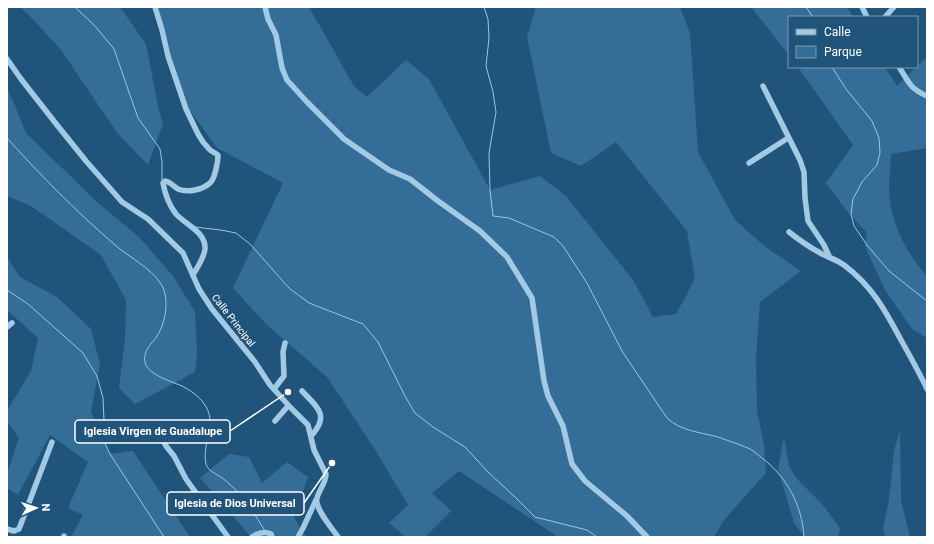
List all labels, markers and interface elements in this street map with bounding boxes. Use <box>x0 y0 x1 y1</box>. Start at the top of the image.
legend <box>788 16 918 68</box>
text: Calle <box>824 25 851 39</box>
text: Parque <box>824 45 862 59</box>
street label: Calle Principal <box>210 292 257 349</box>
callout: Iglesia Virgen de Guadalupe <box>75 420 230 443</box>
text: Iglesia Virgen de Guadalupe <box>84 425 222 438</box>
north arrow <box>16 488 56 528</box>
callout: Iglesia de Dios Universal <box>167 492 304 515</box>
text: Iglesia de Dios Universal <box>174 497 296 510</box>
text: N <box>39 503 52 512</box>

